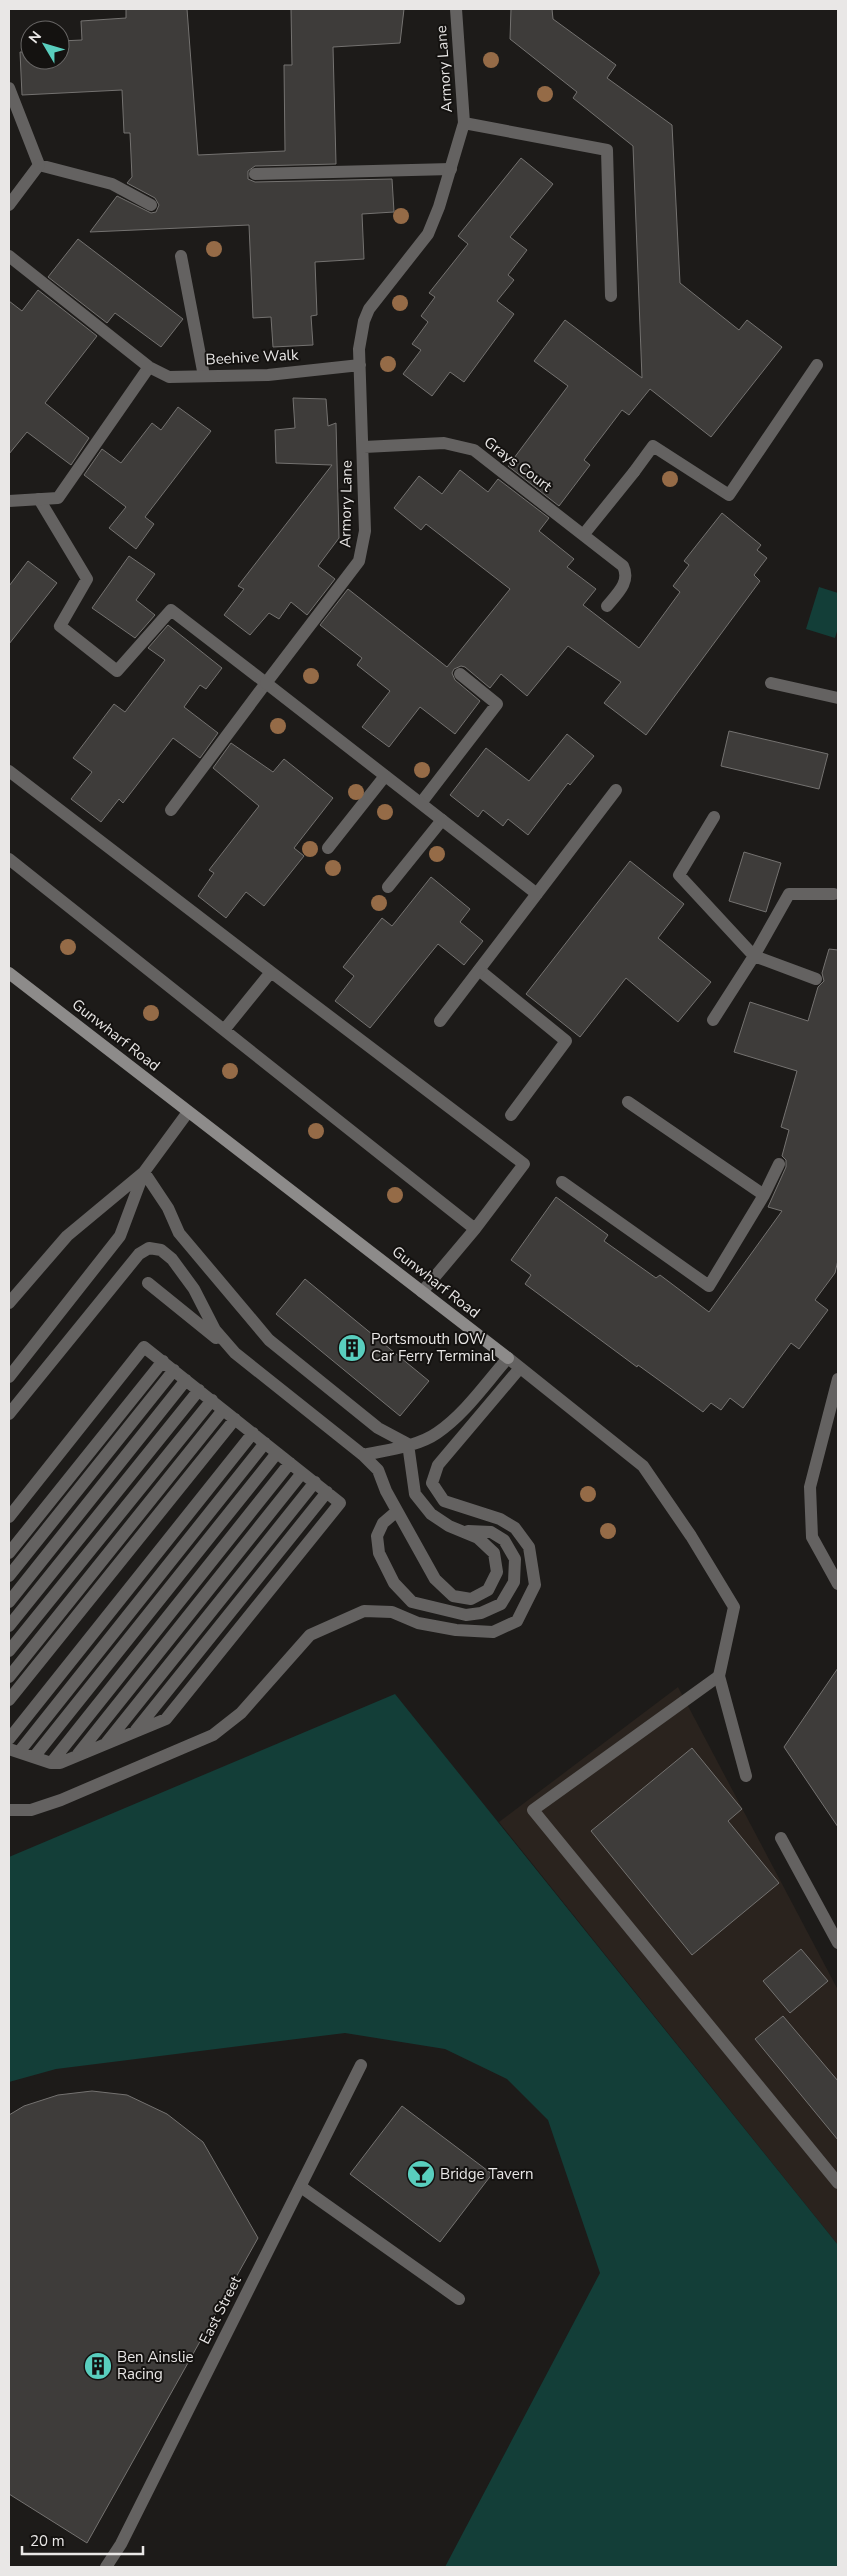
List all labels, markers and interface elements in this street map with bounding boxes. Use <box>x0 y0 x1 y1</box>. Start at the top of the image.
north arrow <box>20 20 70 70</box>
street label: Armory Lane <box>431 25 457 113</box>
text: N <box>24 27 46 47</box>
street label: Beehive Walk <box>205 345 299 369</box>
street label: Grays Court <box>480 432 557 497</box>
street label: Armory Lane <box>335 460 357 548</box>
street label: Gunwharf Road <box>68 994 164 1076</box>
street label: Gunwharf Road <box>388 1241 484 1323</box>
place label: Portsmouth IOW Car Ferry Terminal <box>371 1329 496 1366</box>
building icon: Portsmouth IOW Car Ferry Terminal <box>337 1333 367 1363</box>
bar icon: Bridge Tavern <box>406 2159 436 2189</box>
place label: Bridge Tavern <box>440 2164 534 2184</box>
street label: East Street <box>194 2272 246 2347</box>
place label: Ben Ainslie Racing <box>117 2347 194 2384</box>
building icon: Ben Ainslie Racing <box>83 2351 113 2381</box>
scale bar <box>22 2524 144 2556</box>
text: 20 m <box>30 2531 65 2551</box>

